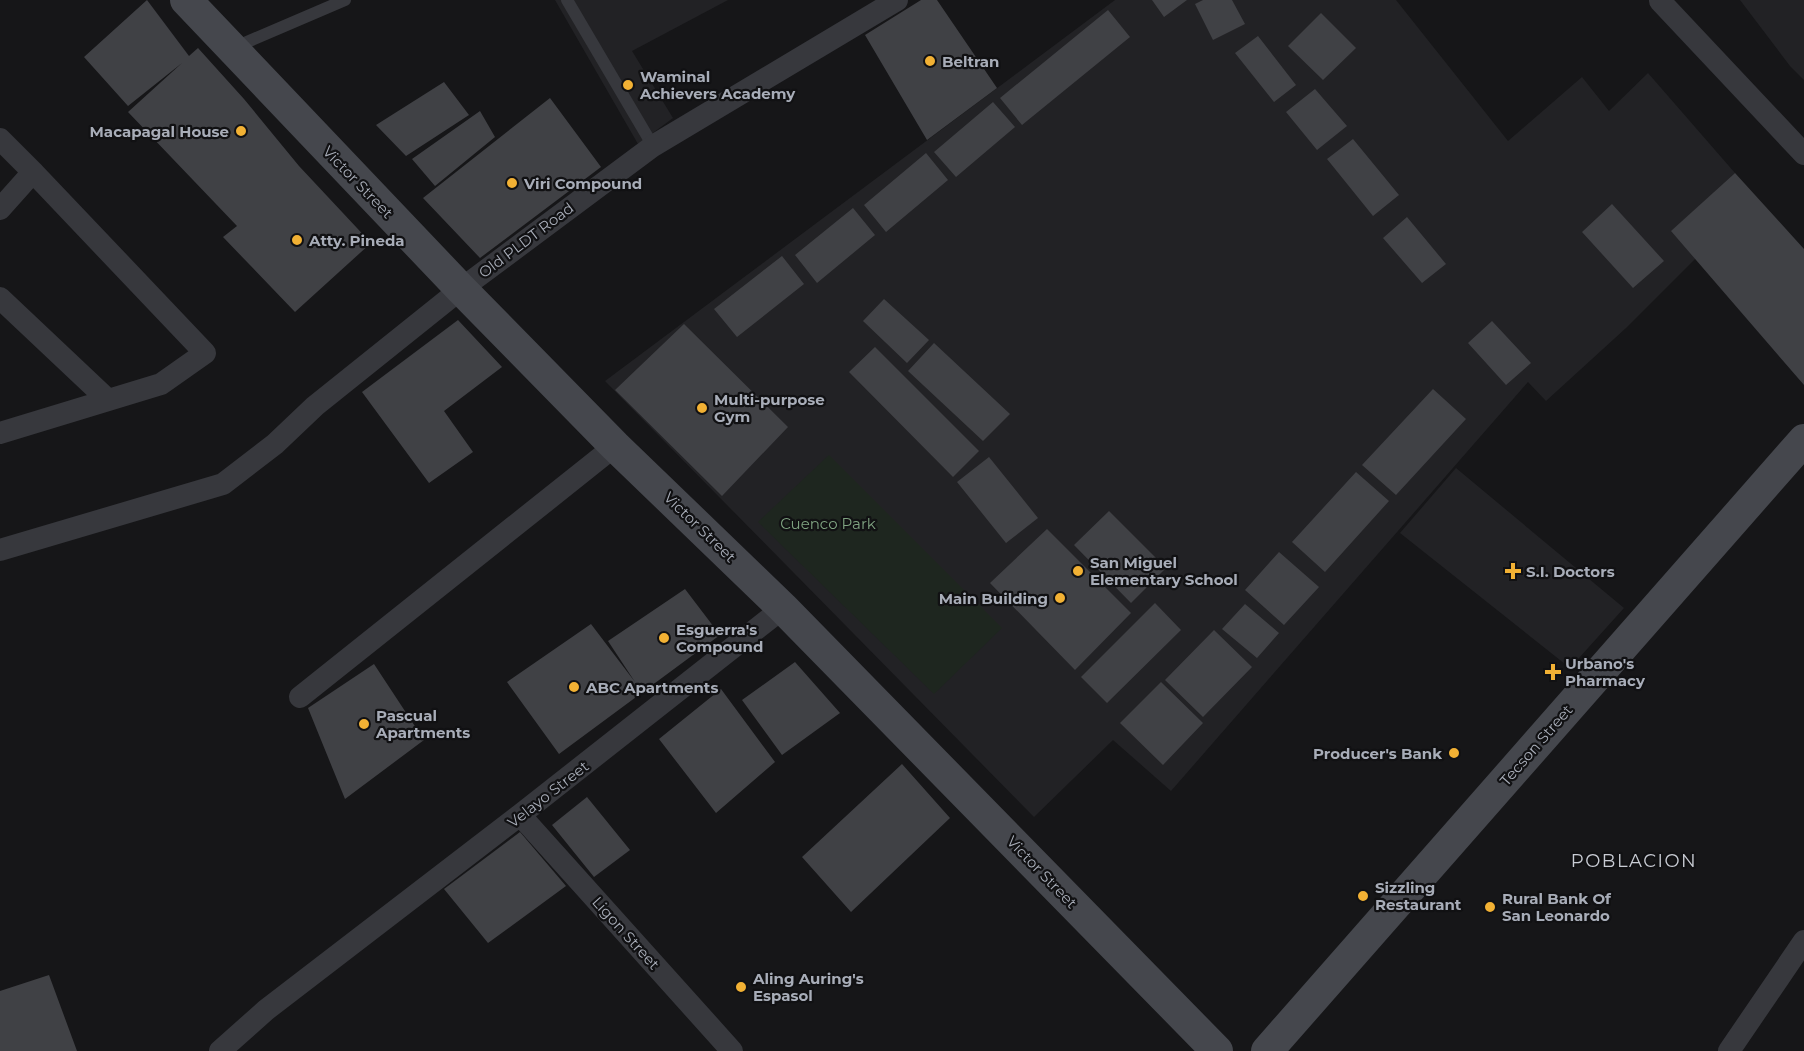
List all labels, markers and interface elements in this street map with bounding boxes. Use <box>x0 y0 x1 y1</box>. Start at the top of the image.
place label: Beltran <box>942 52 999 71</box>
marker: Beltran <box>923 54 937 68</box>
place label: Waminal Achievers Academy <box>639 67 796 103</box>
marker: Waminal Achievers Academy <box>621 78 635 92</box>
place label: Macapagal House <box>90 122 229 141</box>
marker: Macapagal House <box>234 124 248 138</box>
street label: Victor Street <box>319 142 397 222</box>
place label: Viri Compound <box>523 174 642 193</box>
marker: Viri Compound <box>505 176 519 190</box>
street label: Old PLDT Road <box>475 198 577 282</box>
place label: Atty. Pineda <box>308 231 405 250</box>
marker: Atty. Pineda <box>290 233 304 247</box>
place label: Multi-purpose Gym <box>714 390 825 426</box>
marker: Multi-purpose Gym <box>695 401 709 415</box>
street label: Victor Street <box>660 488 740 566</box>
park label: Cuenco Park <box>780 514 876 533</box>
place label: San Miguel Elementary School <box>1090 553 1238 589</box>
marker: S.I. Doctors <box>1504 562 1522 580</box>
place label: S.I. Doctors <box>1526 562 1615 581</box>
marker: San Miguel Elementary School <box>1071 564 1085 578</box>
place label: Main Building <box>939 589 1048 608</box>
marker: Main Building <box>1053 591 1067 605</box>
place label: Esguerra's Compound <box>676 620 763 656</box>
marker: Esguerra's Compound <box>657 631 671 645</box>
place label: Urbano's Pharmacy <box>1565 654 1646 690</box>
marker: Urbano's Pharmacy <box>1546 665 1560 679</box>
place label: ABC Apartments <box>585 678 718 697</box>
marker: ABC Apartments <box>567 680 581 694</box>
street label: Tecson Street <box>1496 700 1576 790</box>
place label: Pascual Apartments <box>375 706 470 742</box>
marker: Pascual Apartments <box>357 717 371 731</box>
place label: Producer's Bank <box>1313 744 1442 763</box>
marker: Producer's Bank <box>1447 746 1461 760</box>
street label: Velayo Street <box>504 756 592 832</box>
street label: Victor Street <box>1003 832 1081 912</box>
district label: POBLACION <box>1571 850 1697 872</box>
place label: Sizzling Restaurant <box>1375 878 1462 914</box>
marker: Sizzling Restaurant <box>1356 889 1370 903</box>
place label: Rural Bank Of San Leonardo <box>1502 889 1612 925</box>
street label: Ligon Street <box>588 892 664 974</box>
marker: Rural Bank Of San Leonardo <box>1483 900 1497 914</box>
place label: Aling Auring's Espasol <box>752 969 864 1005</box>
marker: Aling Auring's Espasol <box>734 980 748 994</box>

